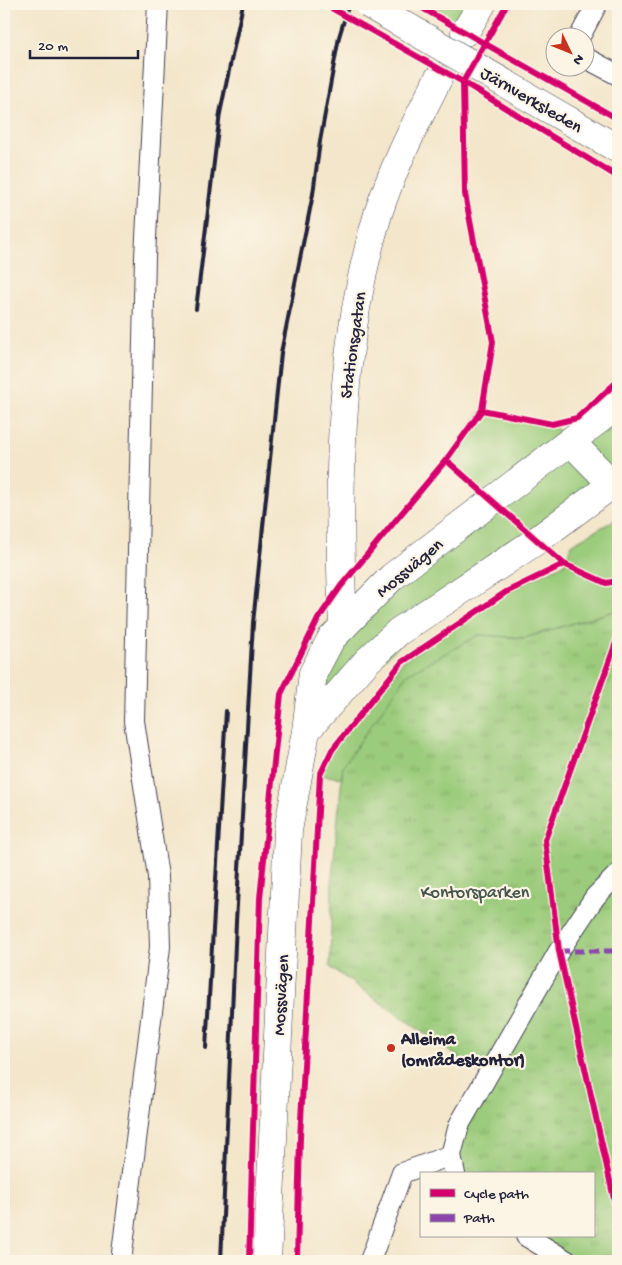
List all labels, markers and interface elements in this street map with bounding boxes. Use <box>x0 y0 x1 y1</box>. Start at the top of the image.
scale bar <box>30 28 138 60</box>
north arrow <box>544 28 594 78</box>
text: 20 m <box>38 38 68 56</box>
text: N <box>568 50 587 68</box>
street label: Järnverksleden <box>476 63 586 139</box>
street label: Stationsgatan <box>337 290 372 400</box>
street label: Mossvägen <box>373 535 449 603</box>
park label: Kontorsparken <box>421 883 530 904</box>
street label: Mossvägen <box>270 954 295 1036</box>
place label: Alleima (områdeskontor) <box>400 1030 525 1072</box>
marker: Alleima (områdeskontor) <box>385 1042 397 1054</box>
legend <box>420 1172 594 1238</box>
text: Cycle path <box>464 1186 529 1204</box>
text: Path <box>463 1210 495 1228</box>

